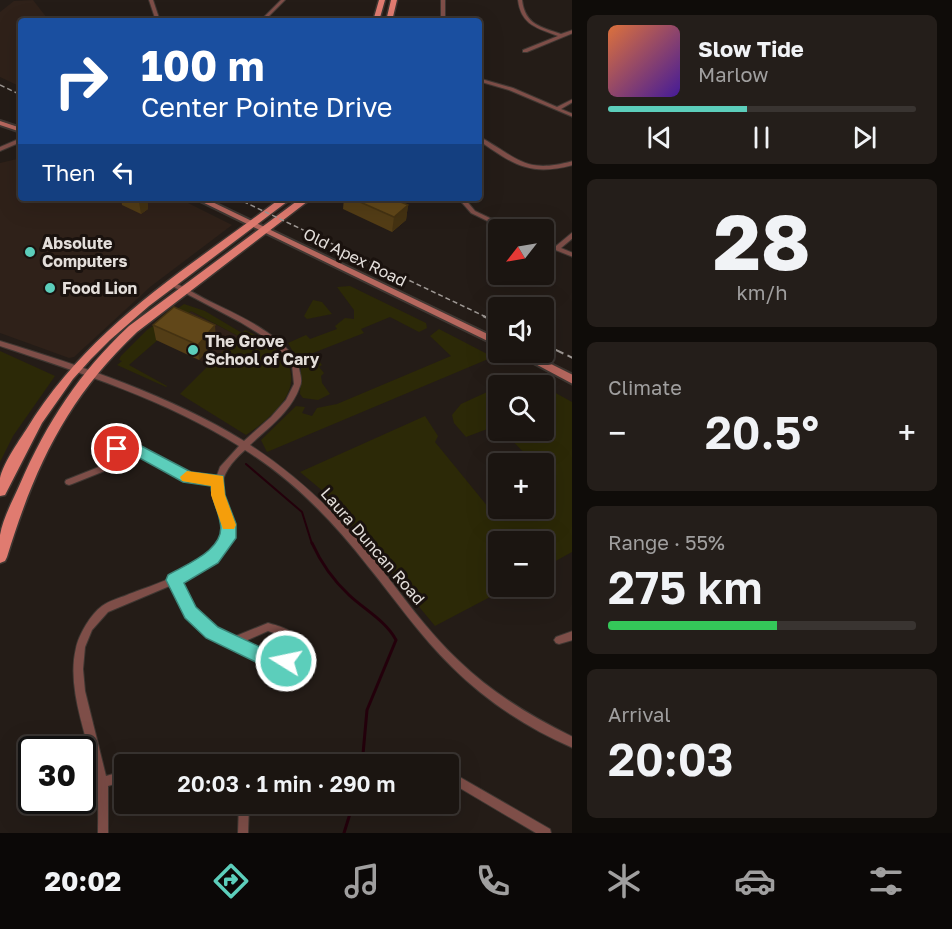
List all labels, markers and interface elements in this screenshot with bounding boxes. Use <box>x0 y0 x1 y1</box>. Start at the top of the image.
text: Slow Tide <box>698 35 804 62</box>
text: 100 m <box>141 40 264 90</box>
icon: right <box>42 42 120 120</box>
text: Marlow <box>698 62 769 86</box>
text: Center Pointe Drive <box>141 91 392 123</box>
icon: previous <box>643 121 676 154</box>
icon: pause <box>745 121 778 154</box>
icon: next <box>848 121 881 154</box>
icon: left <box>107 156 140 189</box>
text: Then <box>42 159 95 186</box>
text: 28 <box>713 194 811 287</box>
north arrow <box>488 219 554 285</box>
map controls <box>488 219 554 597</box>
street label: Old Apex Road <box>300 223 410 291</box>
place label: Absolute Computers <box>42 233 127 271</box>
marker: Absolute Computers <box>23 245 37 259</box>
place label: Food Lion <box>62 278 137 298</box>
text: km/h <box>737 280 787 304</box>
marker: Food Lion <box>43 281 57 295</box>
button: sound <box>488 297 554 363</box>
place label: The Grove School of Cary <box>205 331 320 369</box>
marker: The Grove School of Cary <box>186 343 200 357</box>
button: search <box>488 375 554 441</box>
text: Climate <box>608 375 682 399</box>
text: 20.5° <box>705 405 819 459</box>
text: − <box>608 413 626 452</box>
text: + <box>898 413 916 452</box>
pin <box>91 423 142 474</box>
icon: arrive <box>100 432 133 465</box>
button: + <box>488 453 554 519</box>
street label: Laura Duncan Road <box>317 483 429 609</box>
text: Range · 55% <box>608 530 725 554</box>
button: − <box>488 531 554 597</box>
text: 275 km <box>608 560 763 614</box>
position arrow <box>254 629 318 693</box>
text: Arrival <box>608 702 671 726</box>
text: 20:03 <box>608 732 734 786</box>
speed limit sign: 30 <box>18 736 96 814</box>
text: 20:03 · 1 min · 290 m <box>178 770 395 797</box>
icon: directions <box>210 860 252 902</box>
icon: music <box>341 860 383 902</box>
icon: phone <box>472 860 514 902</box>
icon: climate <box>603 860 645 902</box>
icon: car <box>734 860 776 902</box>
icon: filters <box>865 860 907 902</box>
text: 20:02 <box>45 865 121 897</box>

